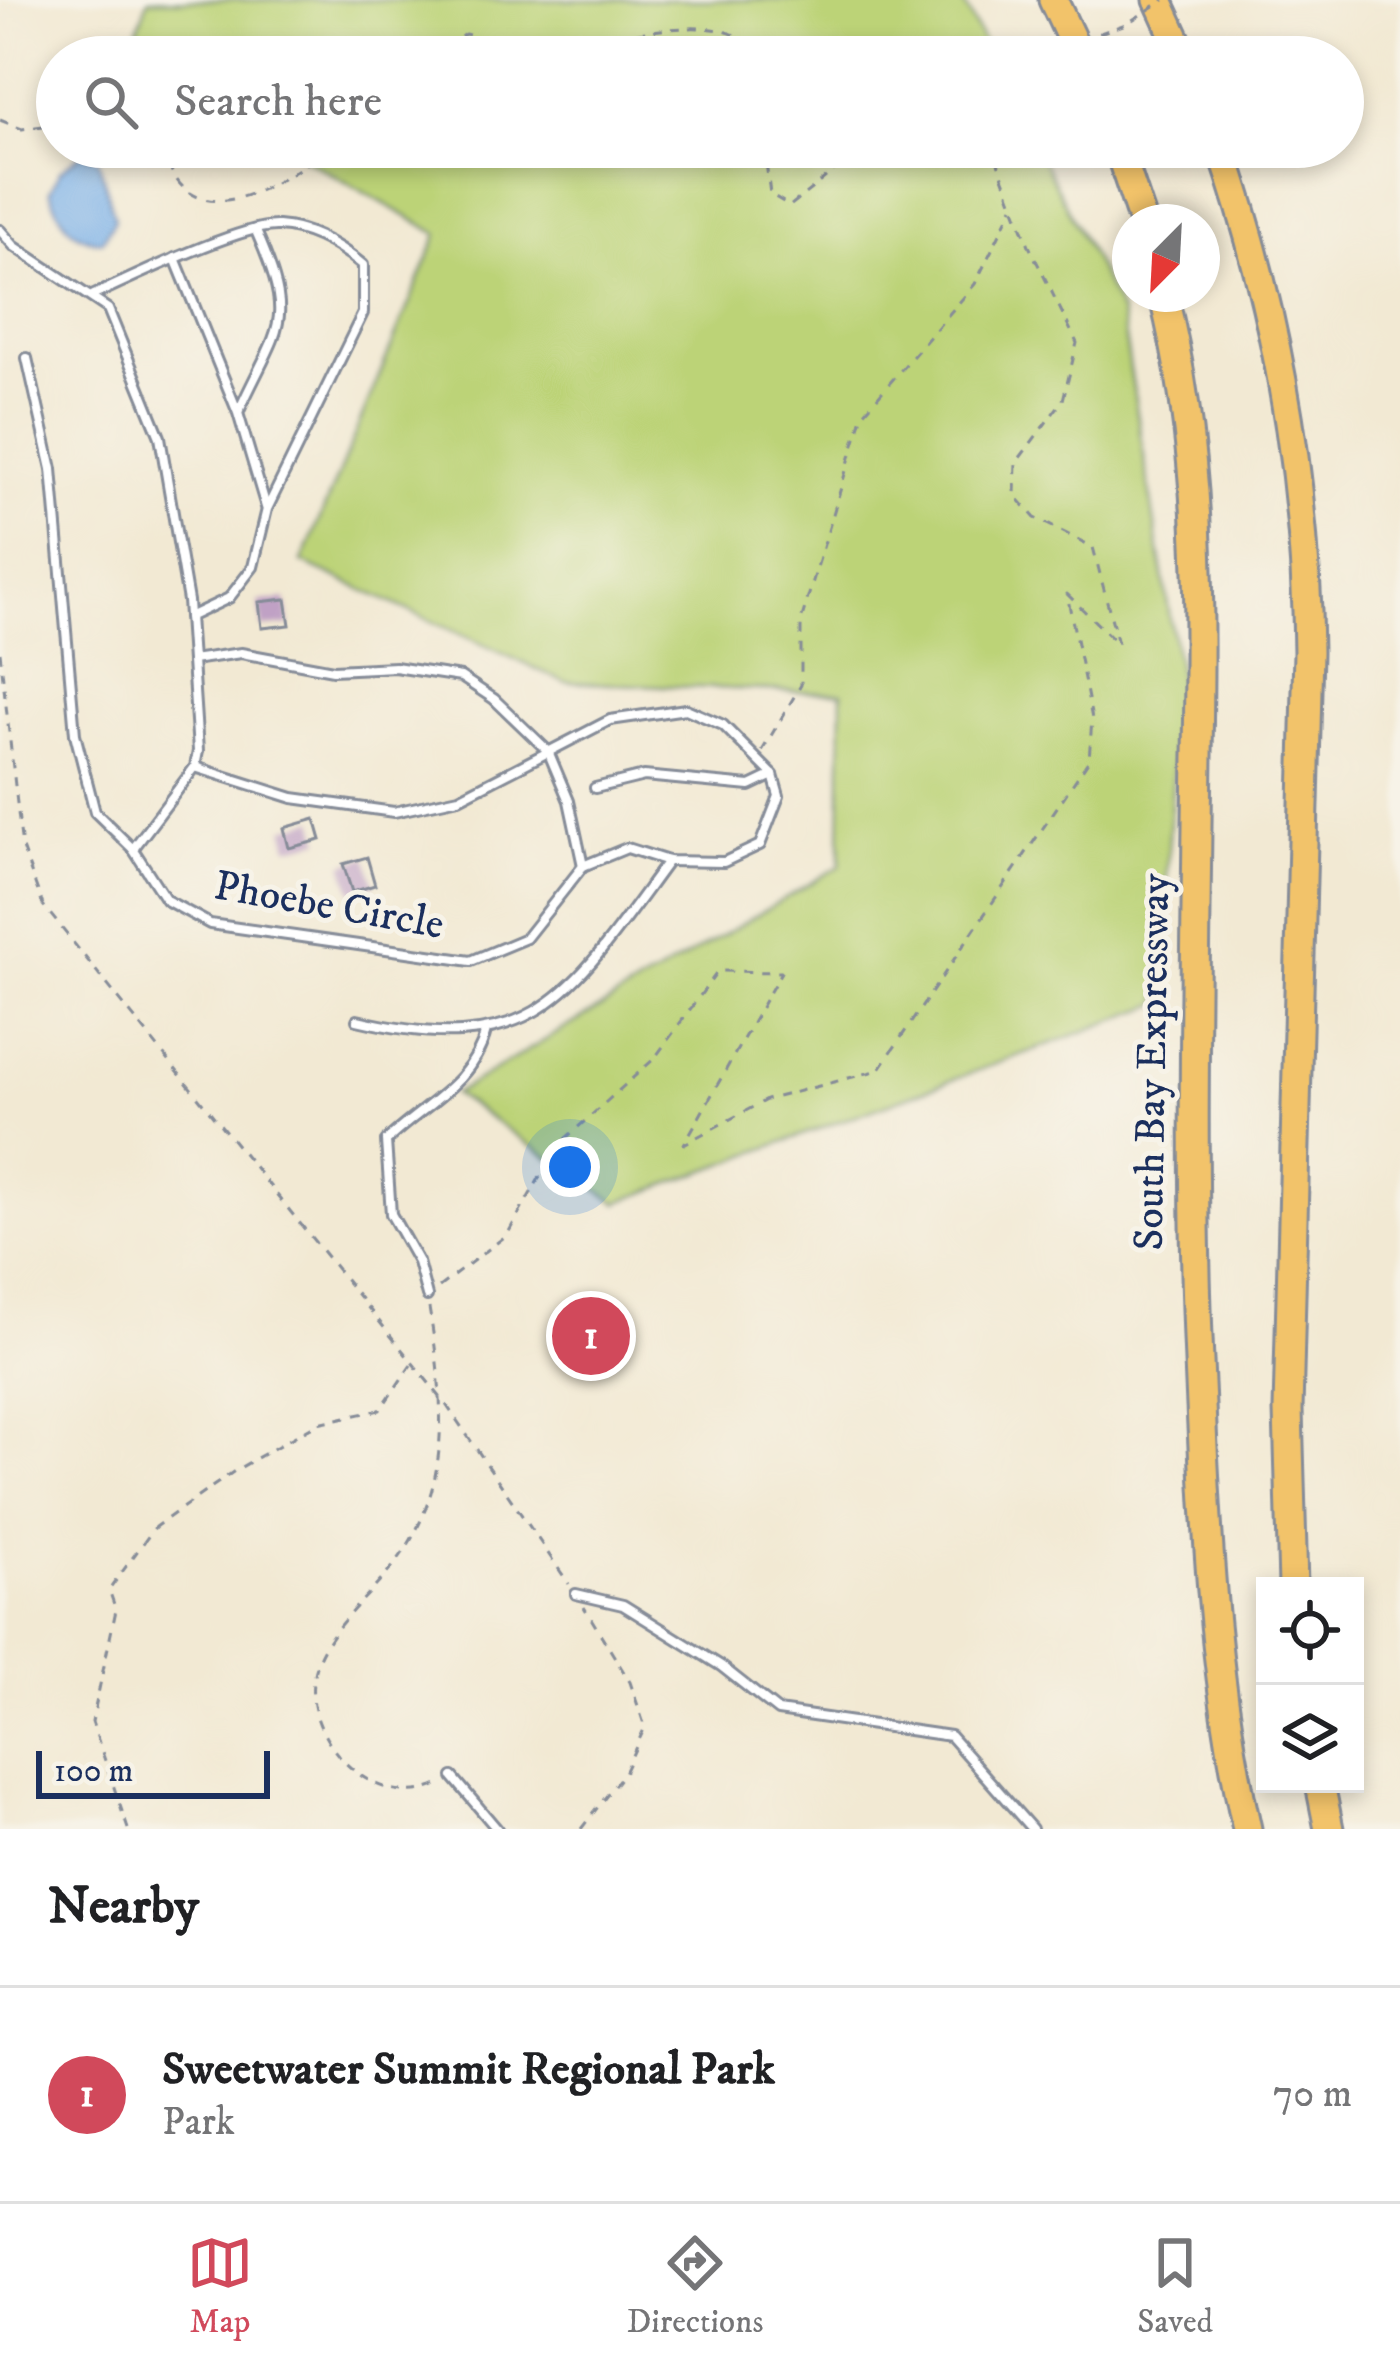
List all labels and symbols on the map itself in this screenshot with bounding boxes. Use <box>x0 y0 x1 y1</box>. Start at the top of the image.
north arrow <box>1112 204 1220 312</box>
street label: Phoebe Circle <box>210 860 448 952</box>
street label: South Bay Expressway <box>1124 872 1182 1251</box>
your location <box>540 1137 600 1197</box>
pin: 1 <box>552 1291 630 1381</box>
scale bar <box>36 1745 270 1798</box>

